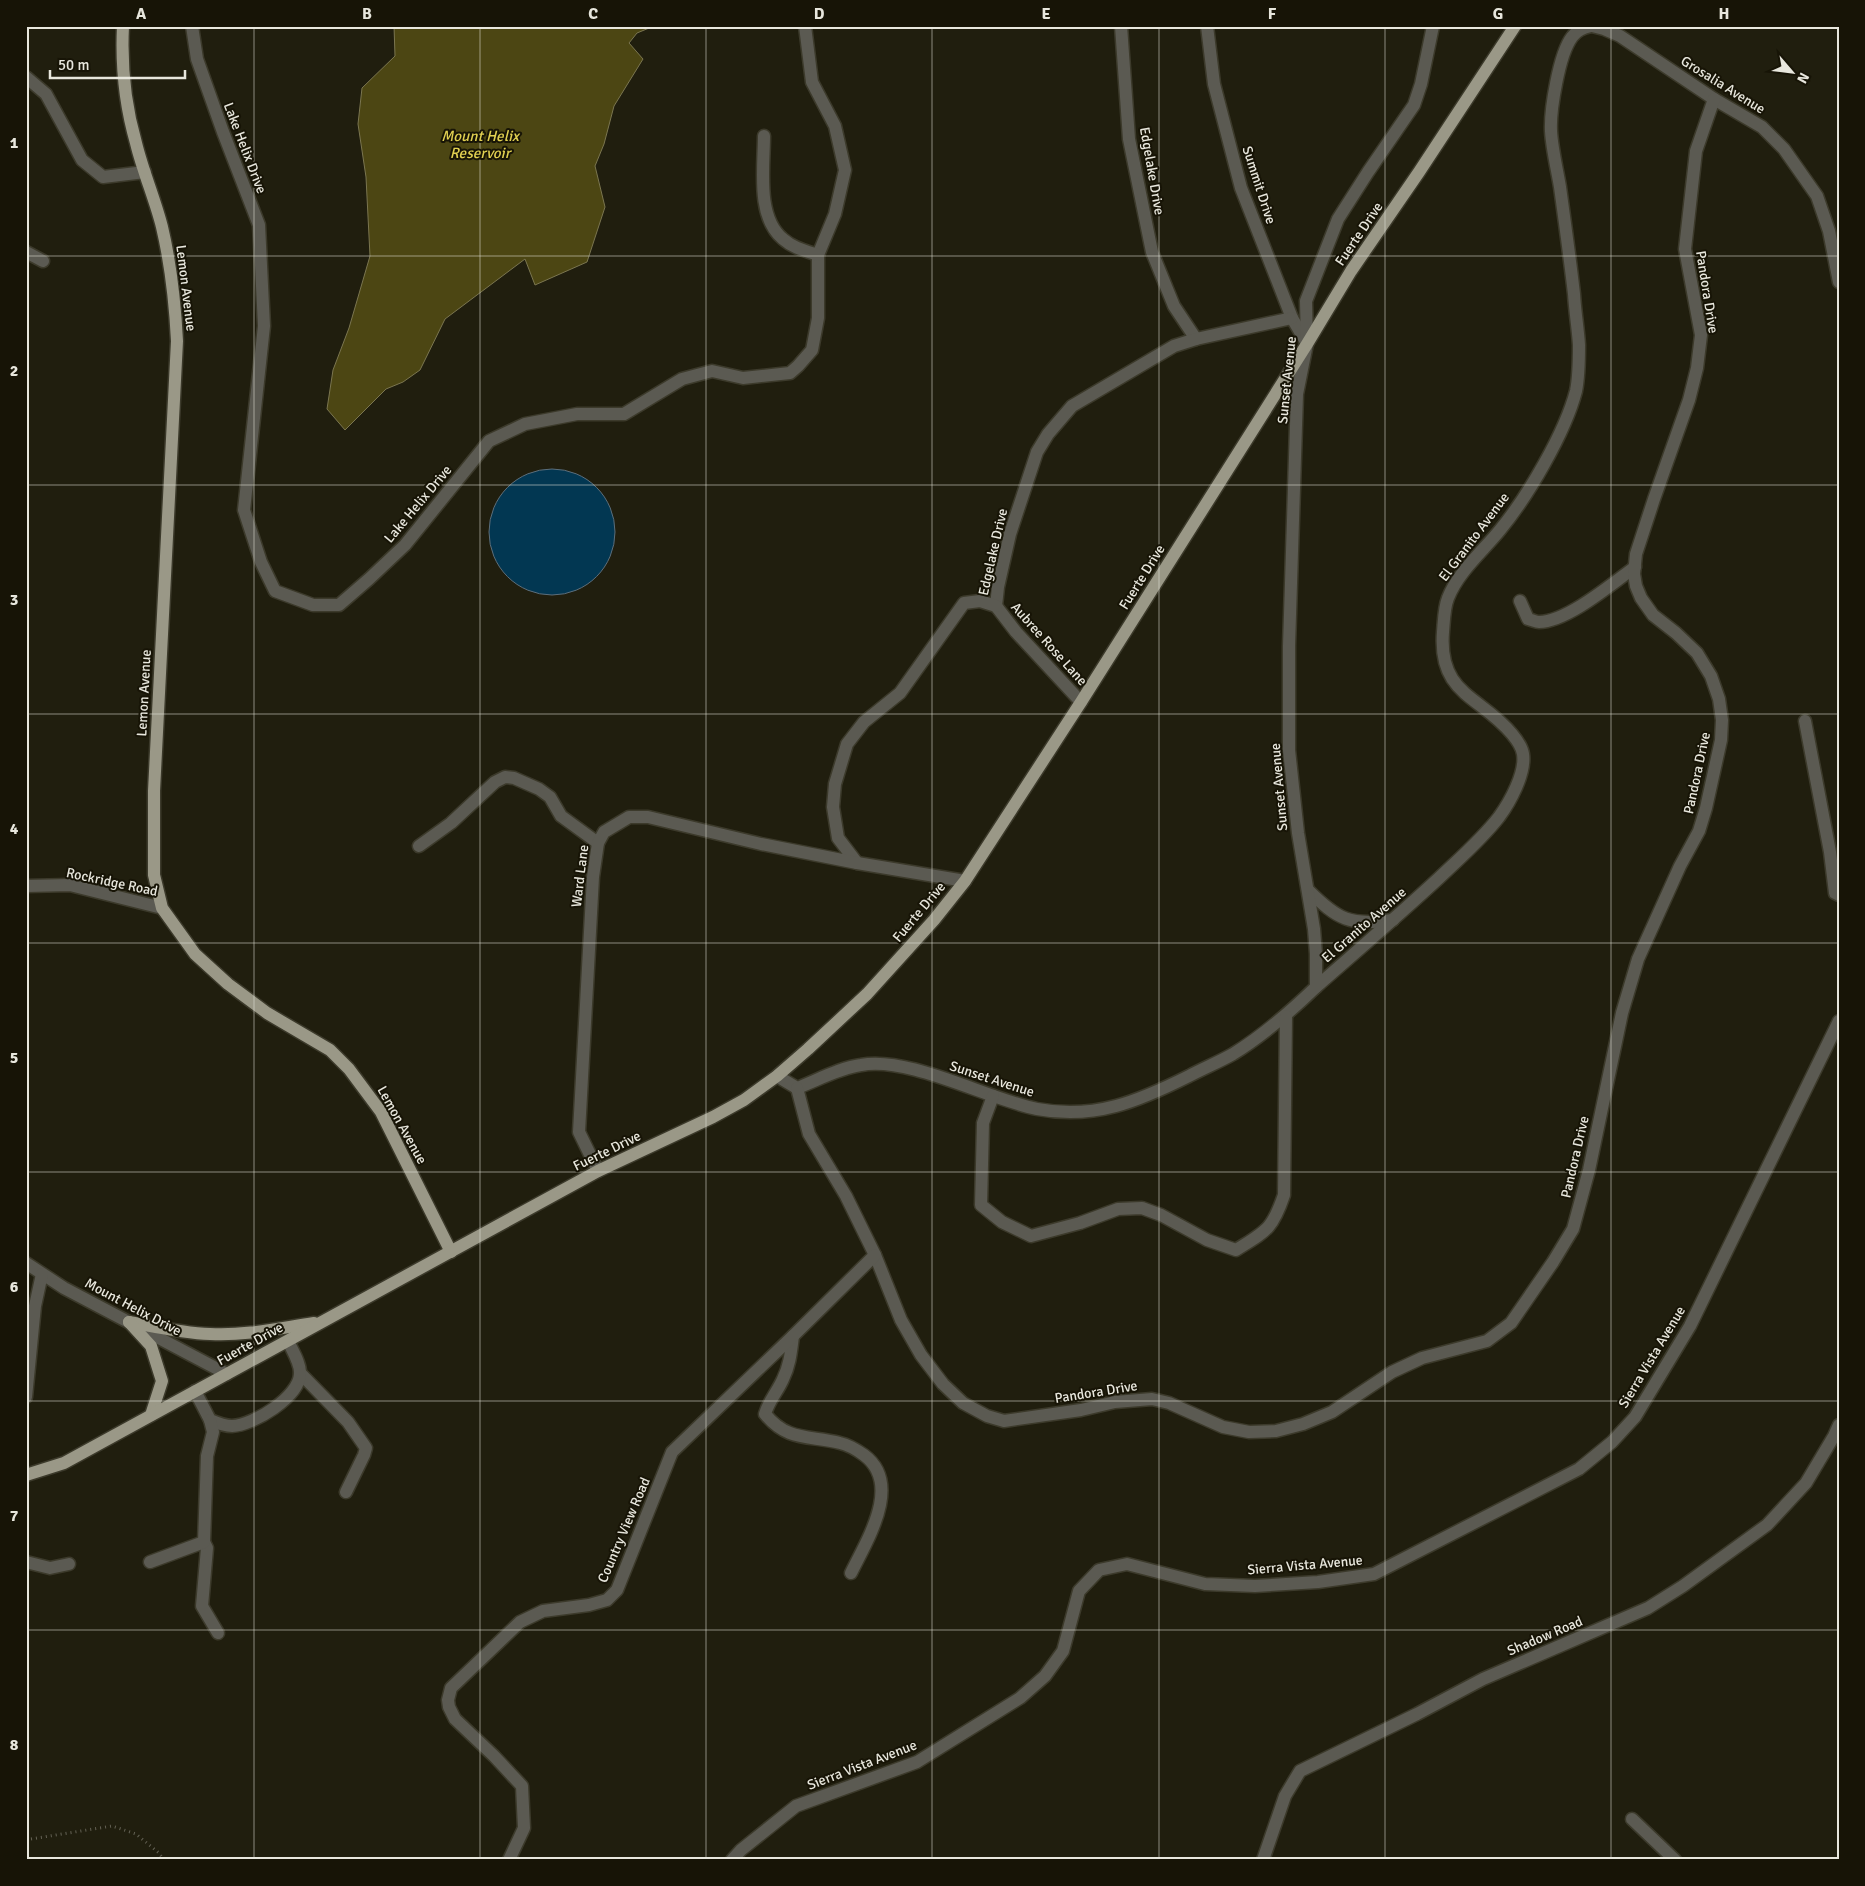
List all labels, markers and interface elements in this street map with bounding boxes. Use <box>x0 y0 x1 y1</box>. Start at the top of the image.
text: A <box>136 4 147 24</box>
text: B <box>362 4 372 24</box>
text: C <box>588 4 598 24</box>
text: D <box>814 4 825 24</box>
text: E <box>1041 4 1051 24</box>
text: F <box>1268 4 1277 24</box>
text: G <box>1493 4 1503 24</box>
text: H <box>1719 4 1729 24</box>
scale bar <box>50 48 185 80</box>
north arrow <box>1768 48 1818 98</box>
street label: Grosalia Avenue <box>1678 52 1768 118</box>
text: 50 m <box>58 56 89 74</box>
text: N <box>1793 70 1813 86</box>
street label: Lake Helix Drive <box>220 100 270 196</box>
street label: Edgelake Drive <box>1136 126 1168 216</box>
water label: Mount Helix Reservoir <box>441 127 521 162</box>
text: 1 <box>10 133 19 153</box>
street label: Summit Drive <box>1238 144 1280 226</box>
street label: Fuerte Drive <box>1331 199 1387 269</box>
street label: Lemon Avenue <box>172 244 200 332</box>
street label: Pandora Drive <box>1692 249 1722 335</box>
street label: Sunset Avenue <box>1274 335 1300 425</box>
text: 2 <box>10 361 18 381</box>
street label: Lake Helix Drive <box>381 462 455 546</box>
street label: El Granito Avenue <box>1435 489 1513 585</box>
street label: Edgelake Drive <box>975 507 1011 597</box>
street label: Fuerte Drive <box>1115 541 1169 613</box>
text: 3 <box>10 590 18 610</box>
street label: Aubree Rose Lane <box>1007 599 1091 689</box>
street label: Lemon Avenue <box>133 649 155 737</box>
street label: Pandora Drive <box>1680 730 1714 816</box>
street label: Sunset Avenue <box>1267 742 1291 832</box>
text: 4 <box>10 819 19 839</box>
street label: Ward Lane <box>568 844 592 908</box>
street label: Rockridge Road <box>65 864 159 900</box>
street label: Fuerte Drive <box>889 879 949 945</box>
street label: El Granito Avenue <box>1318 884 1410 966</box>
text: 5 <box>10 1048 18 1068</box>
street label: Sunset Avenue <box>948 1057 1036 1101</box>
street label: Lemon Avenue <box>373 1083 431 1167</box>
street label: Pandora Drive <box>1557 1114 1593 1200</box>
street label: Fuerte Drive <box>570 1127 644 1175</box>
street label: Mount Helix Drive <box>82 1274 184 1340</box>
text: 6 <box>10 1277 19 1297</box>
street label: Sierra Vista Avenue <box>1615 1303 1689 1411</box>
street label: Fuerte Drive <box>214 1319 286 1369</box>
street label: Pandora Drive <box>1053 1377 1139 1407</box>
street label: Country View Road <box>594 1475 654 1585</box>
text: 7 <box>10 1506 19 1526</box>
street label: Sierra Vista Avenue <box>1247 1551 1363 1579</box>
street label: Shadow Road <box>1505 1613 1585 1659</box>
text: 8 <box>10 1735 19 1755</box>
street label: Sierra Vista Avenue <box>805 1736 919 1794</box>

